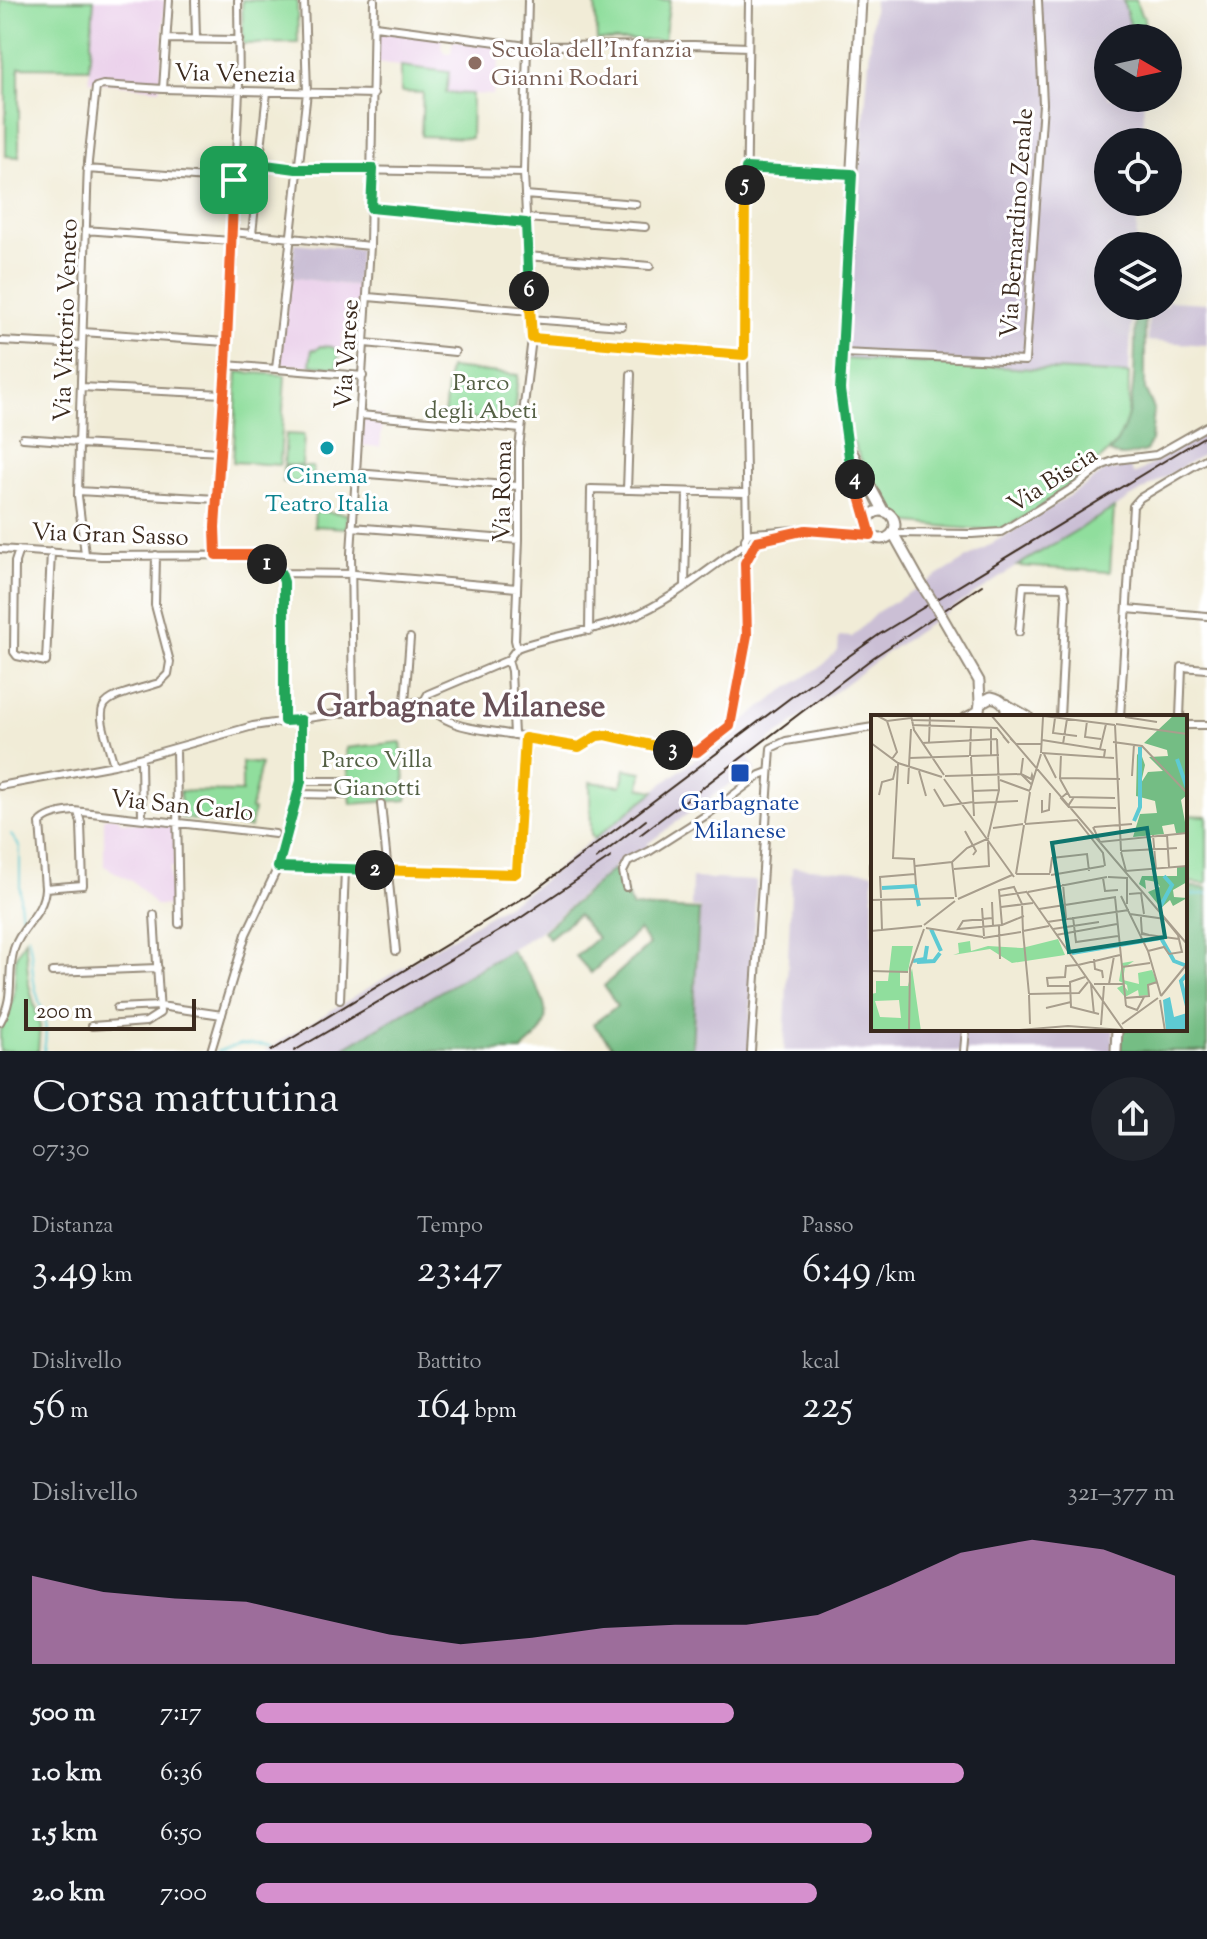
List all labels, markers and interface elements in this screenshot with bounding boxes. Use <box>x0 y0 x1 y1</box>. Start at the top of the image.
north arrow <box>1094 24 1182 112</box>
map controls <box>1094 24 1182 320</box>
place label: Scuola dell'Infanzia Gianni Rodari <box>491 34 692 96</box>
marker: Scuola dell'Infanzia Gianni Rodari <box>466 54 484 72</box>
street label: Via Venezia <box>174 57 296 93</box>
street label: Via Bernardino Zenale <box>993 107 1043 339</box>
button: locate <box>1094 128 1182 216</box>
pin <box>200 146 268 214</box>
icon: arrive <box>212 158 256 202</box>
pin: 5 <box>725 165 765 205</box>
text: 5 <box>741 169 749 201</box>
street label: Via Vittorio Veneto <box>46 218 88 422</box>
button: layers <box>1094 232 1182 320</box>
pin: 6 <box>509 271 549 311</box>
text: 6 <box>524 275 534 307</box>
street label: Via Varese <box>327 298 369 410</box>
park label: Parco degli Abeti <box>424 367 538 429</box>
marker: Cinema Teatro Italia <box>318 439 336 457</box>
street label: Via Biscia <box>1001 439 1105 522</box>
street label: Via Roma <box>486 440 522 542</box>
pin: 4 <box>835 459 875 499</box>
place label: Cinema Teatro Italia <box>265 460 389 522</box>
text: 4 <box>849 463 861 495</box>
street label: Via Gran Sasso <box>31 516 189 556</box>
pin: 1 <box>247 544 287 584</box>
text: 1 <box>263 548 271 580</box>
district label: Garbagnate Milanese <box>317 685 605 731</box>
inset map <box>871 715 1187 1031</box>
pin: 3 <box>653 730 693 770</box>
text: 3 <box>669 734 677 766</box>
park label: Parco Villa Gianotti <box>321 744 433 806</box>
marker: Garbagnate Milanese <box>729 762 751 784</box>
street label: Via San Carlo <box>109 783 255 831</box>
place label: Garbagnate Milanese <box>680 787 800 849</box>
pin: 2 <box>355 850 395 890</box>
text: 2 <box>370 854 380 886</box>
scale bar <box>24 995 196 1031</box>
text: 200 m <box>36 997 92 1029</box>
text: Corsa mattutina <box>32 1069 339 1132</box>
button: share <box>1091 1077 1175 1161</box>
text: 07:30 <box>32 1131 90 1168</box>
text: Distanza <box>32 1211 113 1243</box>
text: Tempo <box>417 1211 483 1243</box>
text: Passo <box>802 1211 854 1243</box>
text: 3.49 <box>32 1243 97 1300</box>
text: 23:47 <box>417 1243 502 1300</box>
text: 6:49 <box>802 1243 871 1300</box>
text: km <box>97 1260 132 1292</box>
text: /km <box>871 1260 916 1292</box>
text: Dislivello <box>32 1347 122 1379</box>
text: Battito <box>417 1347 482 1379</box>
text: kcal <box>802 1347 840 1379</box>
text: 56 <box>32 1379 66 1436</box>
text: 164 <box>417 1379 470 1436</box>
text: 225 <box>802 1379 853 1436</box>
text: m <box>66 1396 88 1428</box>
text: bpm <box>470 1396 517 1428</box>
text: Dislivello <box>32 1475 138 1512</box>
text: 321–377 m <box>1067 1475 1175 1512</box>
text: 500 m <box>32 1695 95 1732</box>
text: 7:17 <box>160 1695 202 1732</box>
text: 1.0 km <box>32 1755 102 1792</box>
text: 6:36 <box>160 1755 203 1792</box>
text: 1.5 km <box>32 1815 98 1852</box>
text: 6:50 <box>160 1815 202 1852</box>
text: 2.0 km <box>32 1875 105 1912</box>
text: 7:00 <box>160 1875 207 1912</box>

